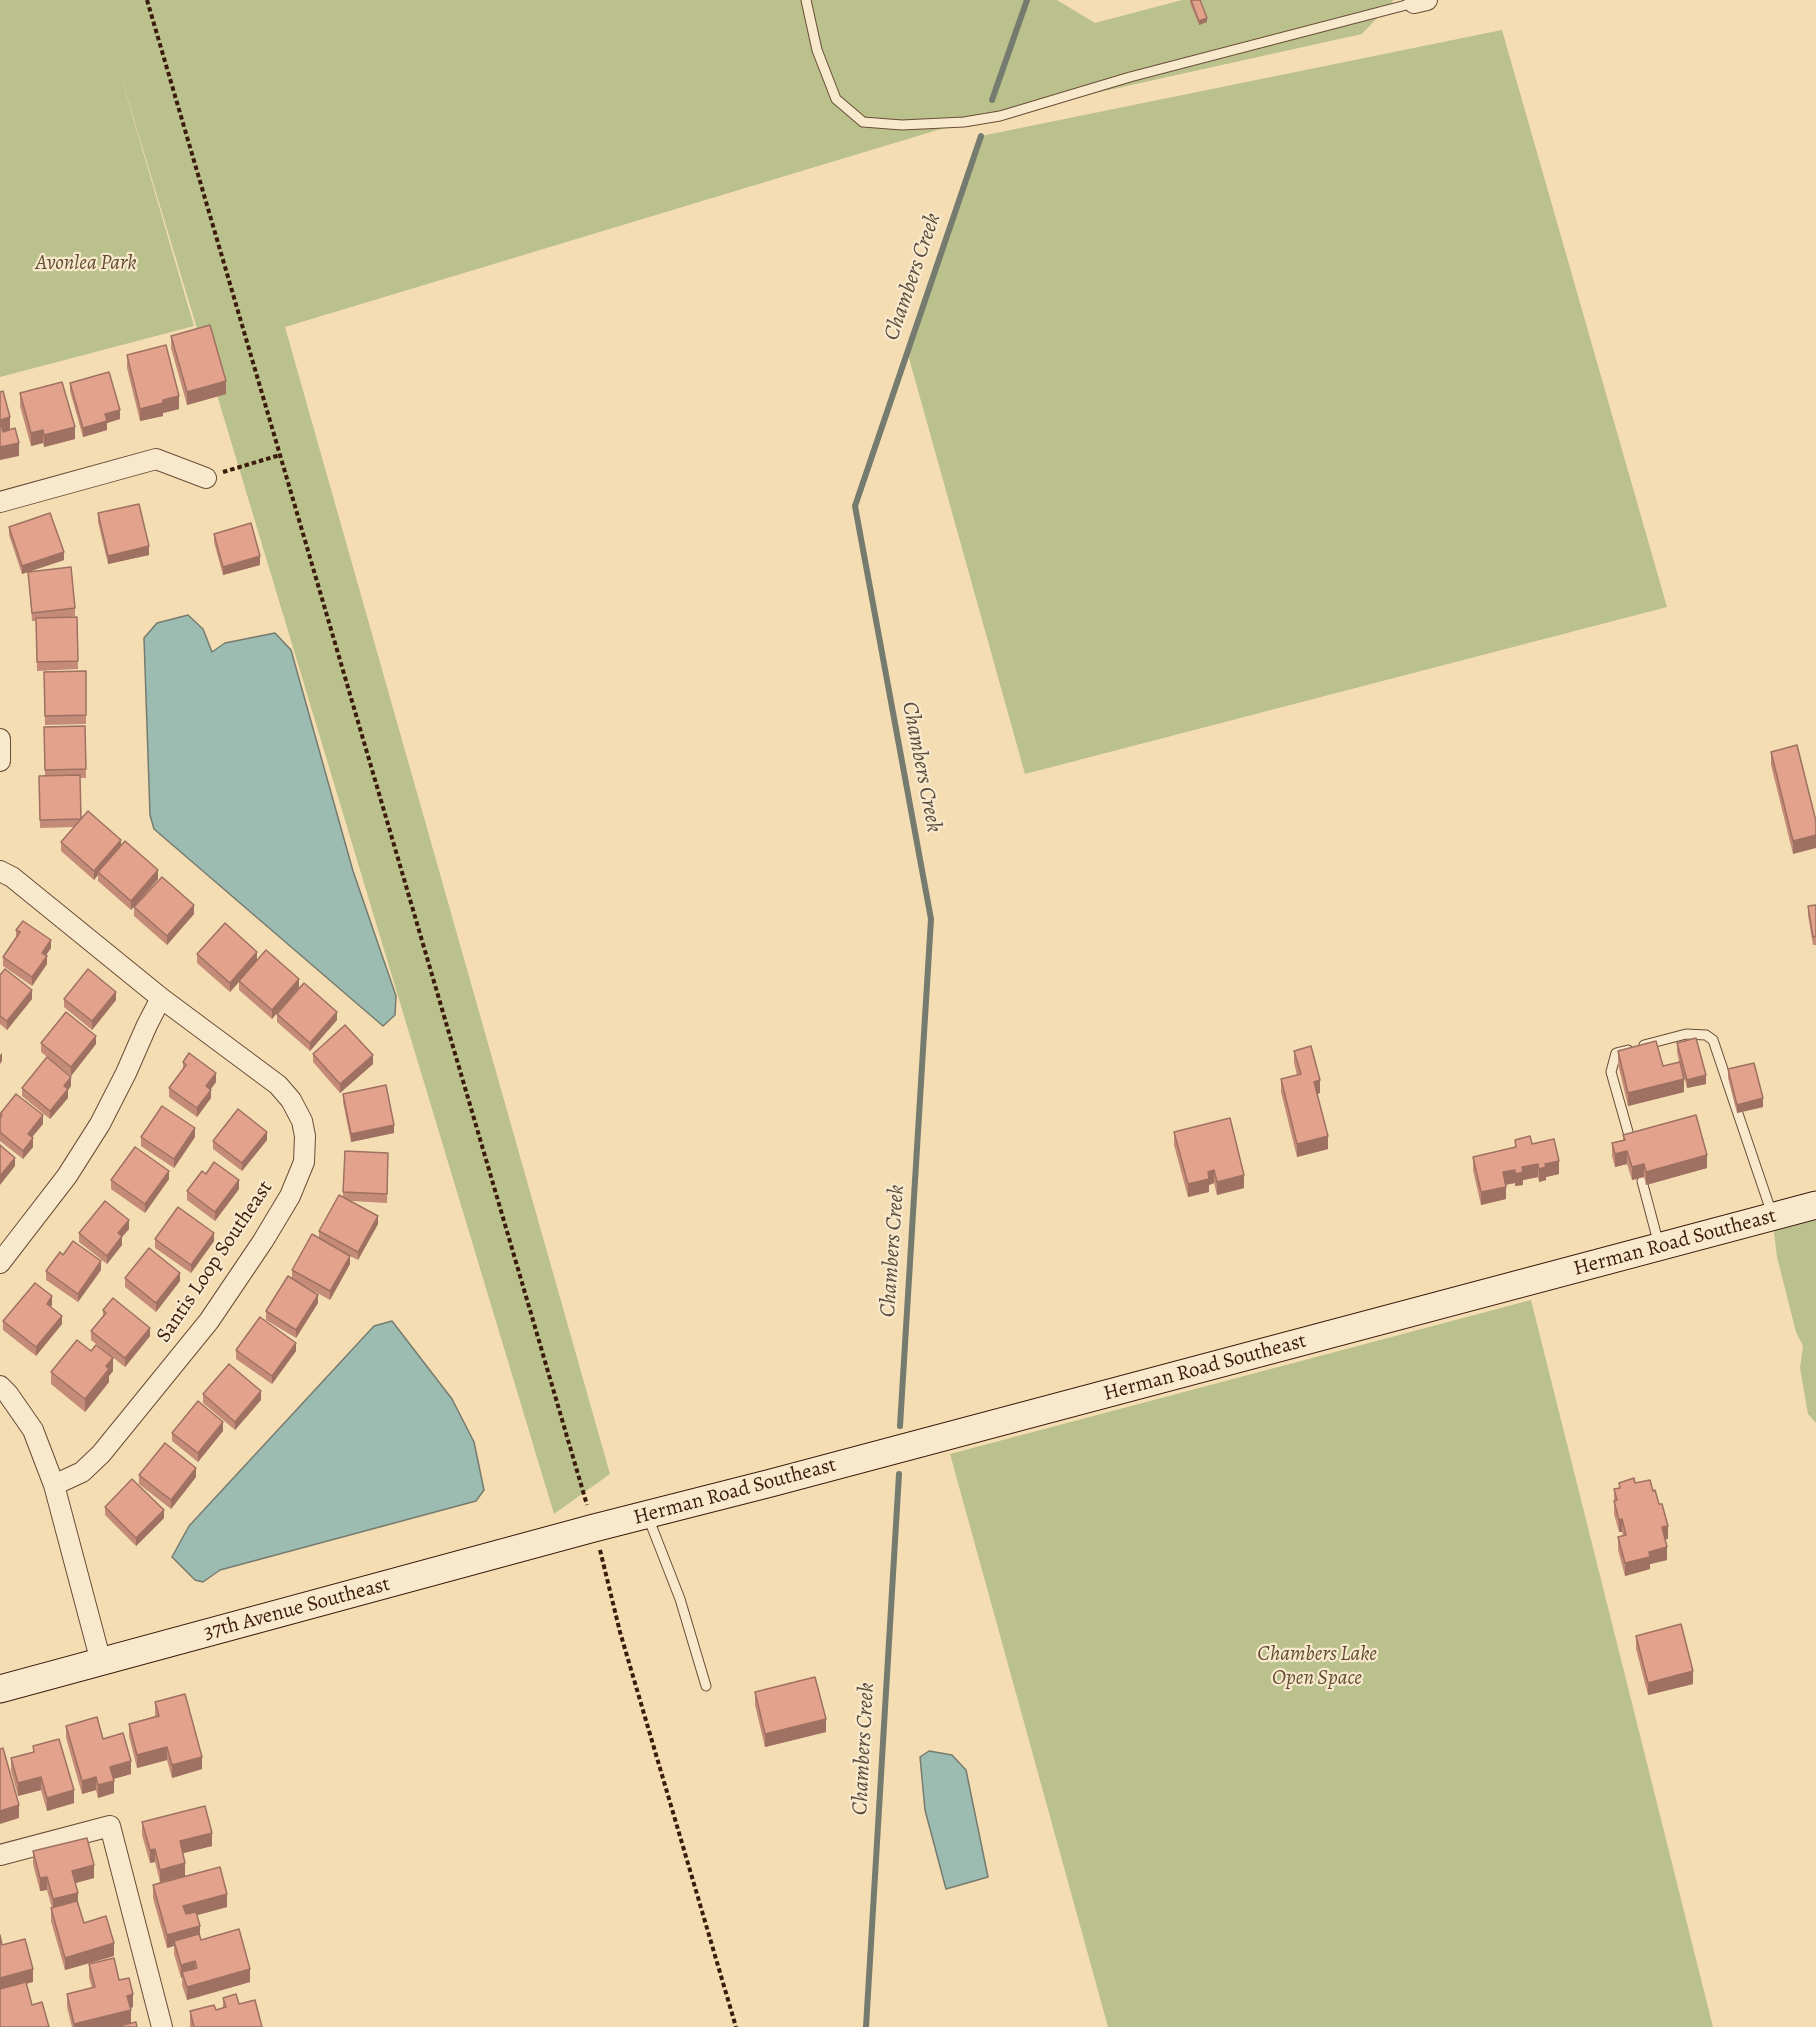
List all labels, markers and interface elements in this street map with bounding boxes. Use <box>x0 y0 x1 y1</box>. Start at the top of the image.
water label: Chambers Creek <box>879 210 947 344</box>
park label: Avonlea Park <box>35 251 137 277</box>
water label: Chambers Creek <box>895 699 947 835</box>
street label: Santis Loop Southeast <box>152 1176 278 1348</box>
water label: Chambers Creek <box>875 1184 911 1318</box>
street label: Herman Road Southeast <box>1571 1204 1779 1282</box>
street label: Herman Road Southeast <box>1101 1329 1309 1407</box>
street label: Herman Road Southeast <box>631 1453 839 1531</box>
street label: 37th Avenue Southeast <box>201 1572 393 1646</box>
park label: Chambers Lake Open Space <box>1257 1642 1377 1692</box>
water label: Chambers Creek <box>847 1682 881 1816</box>

